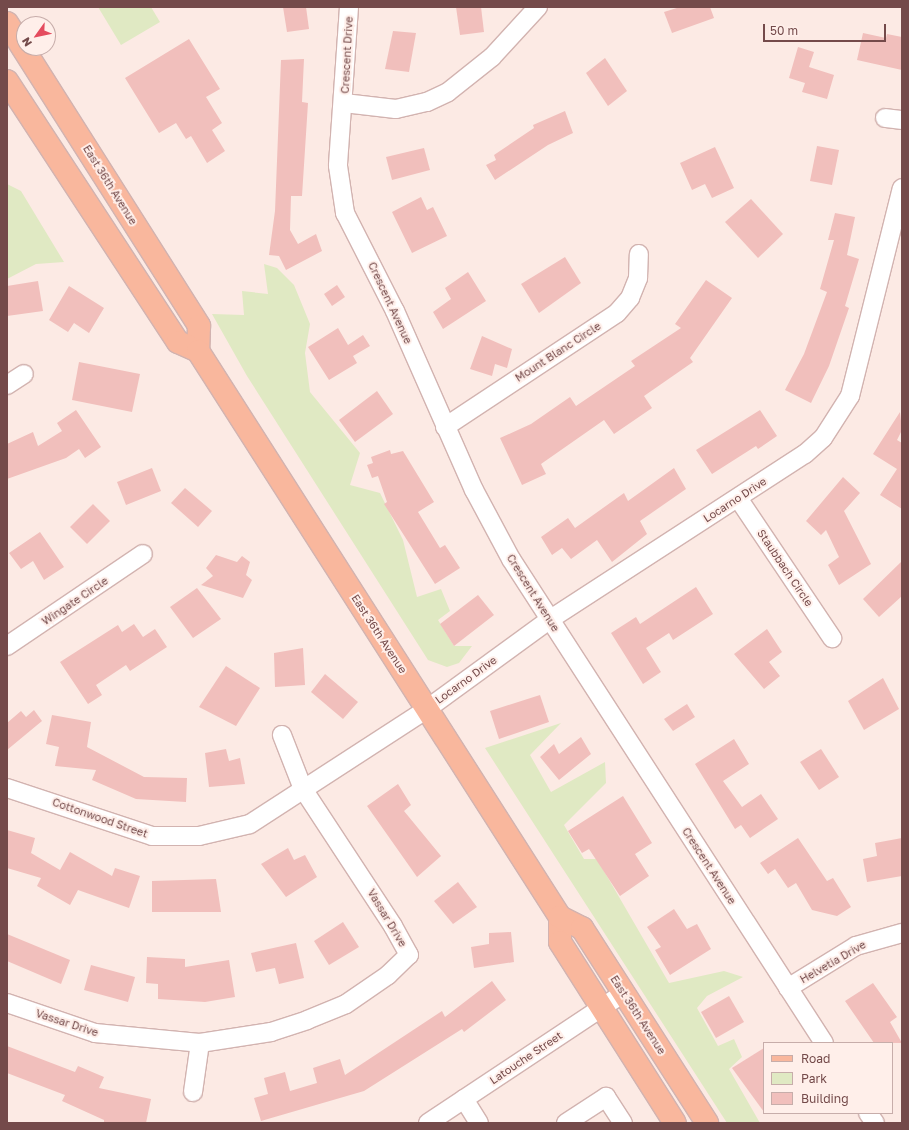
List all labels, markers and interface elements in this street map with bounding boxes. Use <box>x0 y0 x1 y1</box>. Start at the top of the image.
north arrow <box>16 16 56 56</box>
street label: Crescent Drive <box>338 16 356 94</box>
scale bar <box>765 16 888 42</box>
text: 50 m <box>770 23 798 38</box>
text: N <box>19 35 34 49</box>
street label: East 36th Avenue <box>80 143 140 227</box>
street label: Crescent Avenue <box>365 260 415 346</box>
street label: Mount Blanc Circle <box>513 319 603 385</box>
street label: Locarno Drive <box>701 475 769 525</box>
street label: Staubbach Circle <box>754 527 816 609</box>
street label: Crescent Avenue <box>504 552 562 634</box>
street label: Wingate Circle <box>39 574 111 628</box>
street label: East 36th Avenue <box>349 592 409 676</box>
street label: Locarno Drive <box>433 653 499 707</box>
street label: Cottonwood Street <box>51 795 149 841</box>
street label: Crescent Avenue <box>679 825 739 907</box>
street label: Vassar Drive <box>365 887 409 949</box>
street label: Helvetia Drive <box>798 938 868 986</box>
street label: East 36th Avenue <box>608 973 668 1057</box>
street label: Vassar Drive <box>34 1007 100 1039</box>
street label: Latouche Street <box>487 1029 565 1087</box>
legend <box>763 1042 893 1114</box>
text: Road <box>801 1051 830 1066</box>
text: Park <box>801 1071 827 1086</box>
text: Building <box>801 1091 849 1106</box>

